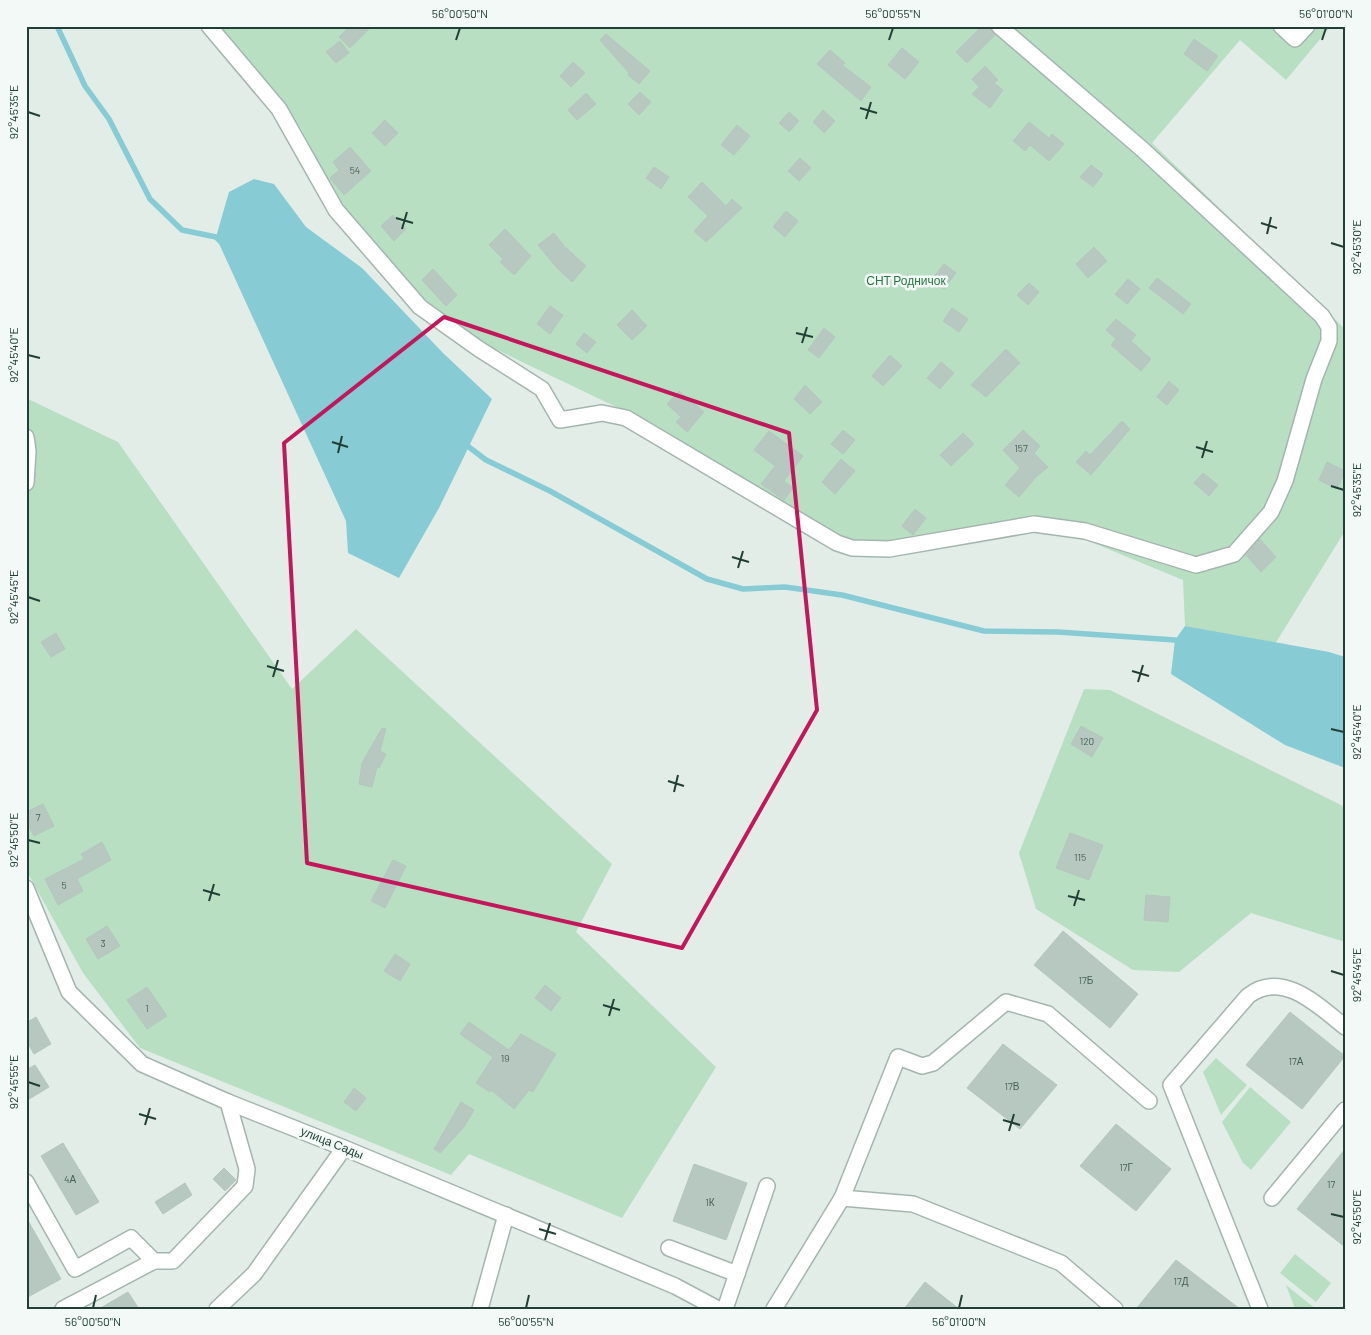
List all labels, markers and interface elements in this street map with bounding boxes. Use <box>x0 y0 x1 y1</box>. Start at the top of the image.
text: 56°00'50"N <box>432 6 488 20</box>
text: 56°00'55"N <box>865 6 921 20</box>
text: 56°01'00"N <box>1299 6 1353 20</box>
text: 92°45'35"E <box>6 85 20 139</box>
house number: 54 <box>350 164 360 176</box>
text: 92°45'30"E <box>1349 220 1363 275</box>
park label: СНТ Родничок <box>866 273 946 288</box>
text: 92°45'40"E <box>6 327 20 383</box>
house number: 157 <box>1014 442 1028 454</box>
text: 92°45'35"E <box>1349 463 1363 517</box>
text: 92°45'45"E <box>6 570 20 624</box>
text: 92°45'40"E <box>1349 704 1363 760</box>
house number: 120 <box>1080 735 1094 747</box>
house number: 7 <box>36 811 41 823</box>
text: 92°45'50"E <box>6 813 20 868</box>
house number: 115 <box>1074 851 1086 863</box>
house number: 5 <box>61 879 67 891</box>
house number: 3 <box>100 937 106 949</box>
text: 92°45'45"E <box>1349 948 1363 1002</box>
house number: 17Б <box>1079 974 1094 986</box>
house number: 1 <box>145 1002 149 1014</box>
house number: 19 <box>501 1052 509 1064</box>
text: 92°45'55"E <box>6 1055 20 1109</box>
house number: 17А <box>1289 1055 1304 1067</box>
house number: 17В <box>1005 1080 1020 1092</box>
street label: улица Сады <box>299 1123 366 1162</box>
house number: 17Г <box>1119 1161 1133 1173</box>
house number: 4А <box>64 1173 76 1185</box>
house number: 17 <box>1327 1178 1335 1190</box>
text: 92°45'50"E <box>1349 1190 1363 1245</box>
house number: 1К <box>705 1196 715 1208</box>
house number: 17Д <box>1173 1275 1189 1287</box>
text: 56°00'50"N <box>65 1314 121 1328</box>
text: 56°00'55"N <box>498 1314 554 1328</box>
text: 56°01'00"N <box>932 1314 986 1328</box>

